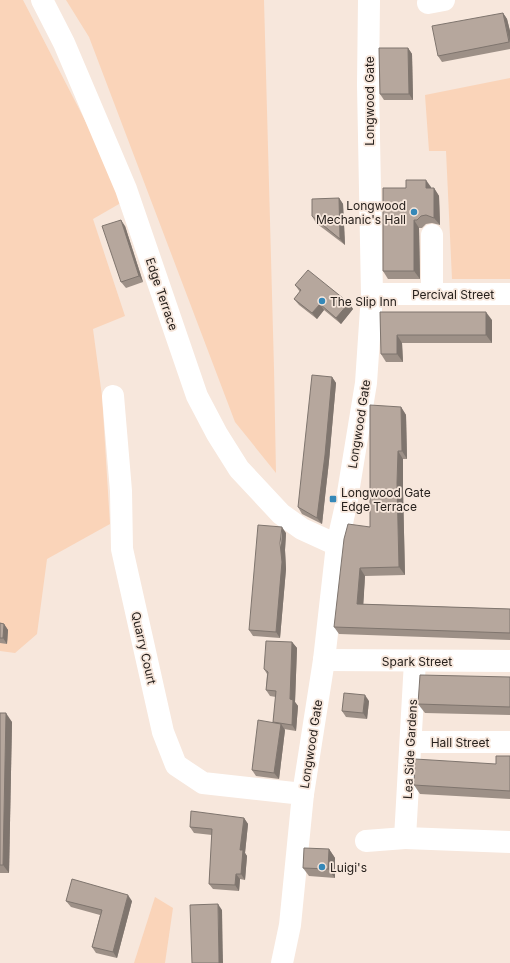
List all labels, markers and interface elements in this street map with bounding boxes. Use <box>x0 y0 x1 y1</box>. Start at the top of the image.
street label: Longwood Gate <box>362 56 377 146</box>
place label: Longwood Mechanic's Hall <box>316 198 406 227</box>
marker: Longwood Mechanic's Hall <box>409 207 419 217</box>
street label: Edge Terrace <box>143 256 181 332</box>
street label: Percival Street <box>412 287 494 302</box>
place label: The Slip Inn <box>330 294 397 309</box>
marker: The Slip Inn <box>317 296 327 306</box>
street label: Longwood Gate <box>345 379 373 469</box>
place label: Longwood Gate Edge Terrace <box>341 485 431 514</box>
marker: Longwood Gate Edge Terrace <box>328 494 338 504</box>
street label: Quarry Court <box>128 610 160 686</box>
street label: Spark Street <box>382 654 452 669</box>
street label: Longwood Gate <box>297 699 325 789</box>
street label: Lea Side Gardens <box>400 699 420 799</box>
street label: Hall Street <box>431 735 489 750</box>
place label: Luigi's <box>330 860 367 875</box>
marker: Luigi's <box>317 862 327 872</box>

